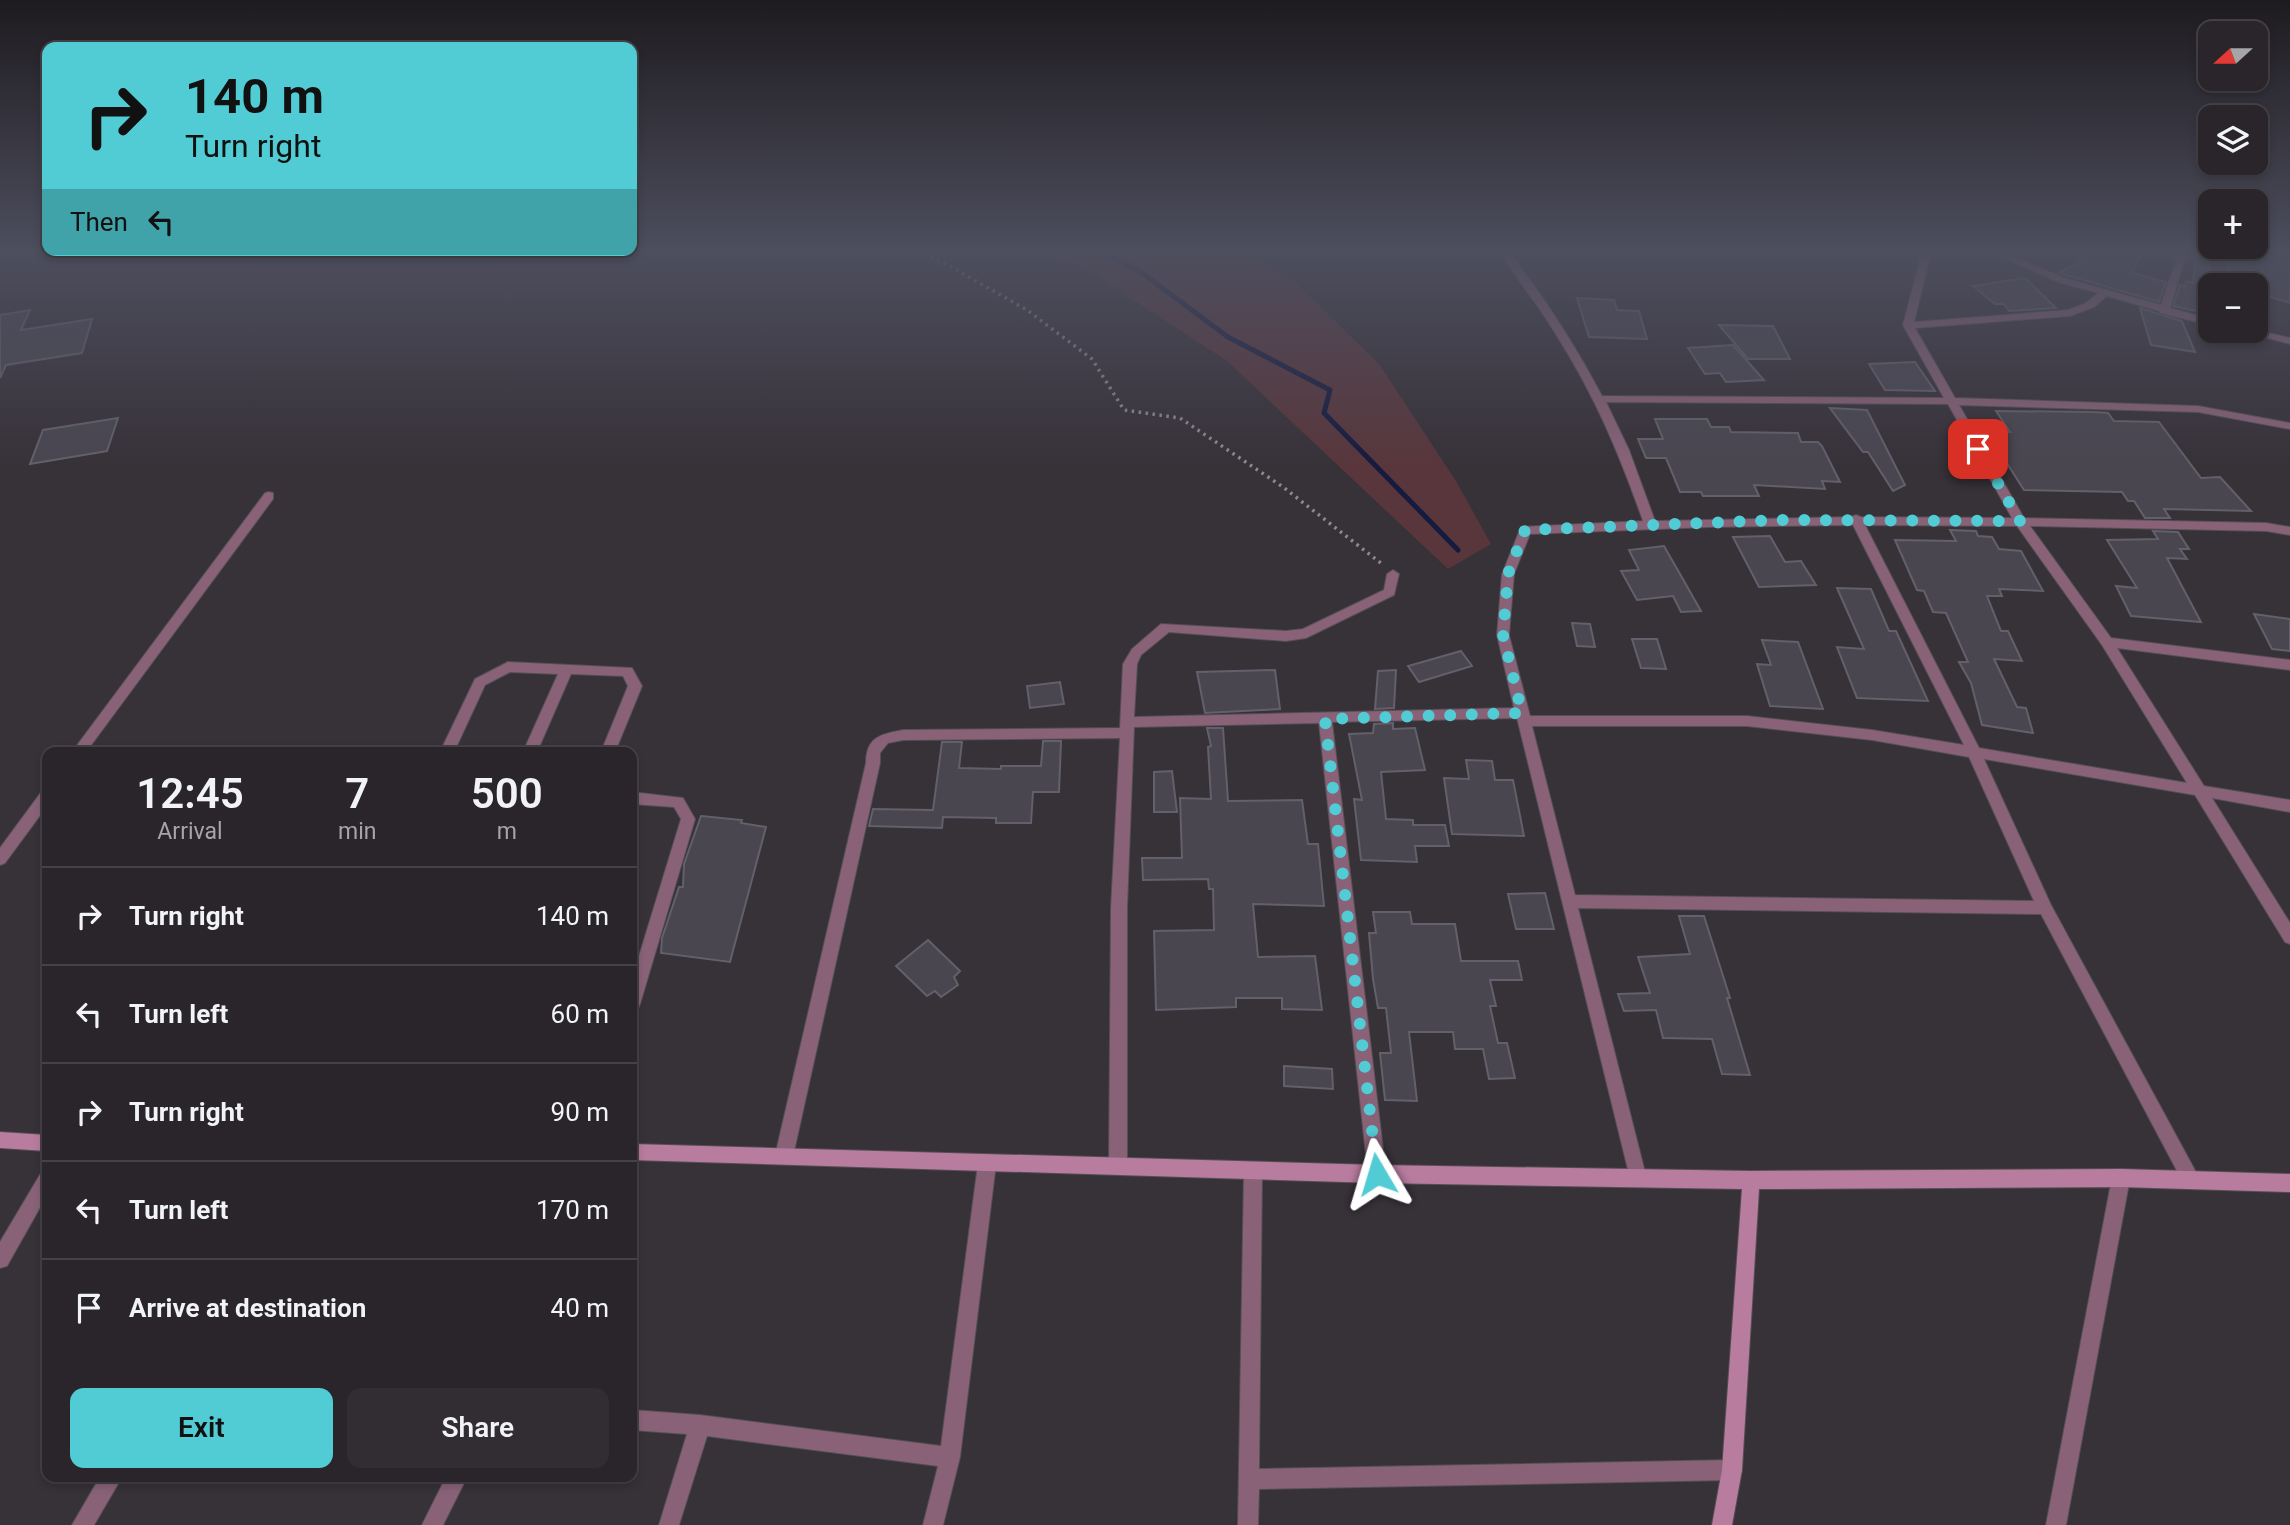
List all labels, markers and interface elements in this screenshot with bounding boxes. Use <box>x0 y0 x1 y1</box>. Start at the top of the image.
north arrow <box>2198 21 2268 91</box>
map controls <box>2198 21 2268 343</box>
text: 140 m <box>185 68 324 125</box>
icon: right <box>70 70 161 161</box>
button: layers <box>2198 105 2268 175</box>
text: Turn right <box>185 127 321 165</box>
button: + <box>2198 189 2268 259</box>
icon: left <box>142 203 180 241</box>
text: Then <box>70 207 128 237</box>
button: − <box>2198 273 2268 343</box>
pin <box>1948 419 2008 479</box>
icon: arrive <box>1959 430 1997 468</box>
text: 12:45 <box>136 769 244 818</box>
text: 7 <box>345 769 369 818</box>
text: 500 <box>471 769 543 818</box>
text: Arrival <box>157 818 223 845</box>
text: min <box>338 818 376 845</box>
text: m <box>497 818 517 845</box>
icon: right <box>70 897 108 935</box>
text: Turn right <box>129 901 244 931</box>
text: 140 m <box>536 901 609 931</box>
icon: left <box>70 995 108 1033</box>
text: Turn left <box>129 999 228 1029</box>
text: 60 m <box>551 999 609 1029</box>
icon: right <box>70 1093 108 1131</box>
text: Turn right <box>129 1097 244 1127</box>
text: 90 m <box>551 1097 609 1127</box>
position arrow <box>1340 1137 1414 1211</box>
icon: left <box>70 1191 108 1229</box>
text: Turn left <box>129 1195 228 1225</box>
text: 170 m <box>536 1195 609 1225</box>
icon: arrive <box>70 1289 108 1327</box>
text: Arrive at destination <box>129 1293 366 1323</box>
text: 40 m <box>551 1293 609 1323</box>
button: Exit <box>70 1388 333 1468</box>
button: Share <box>347 1388 609 1468</box>

